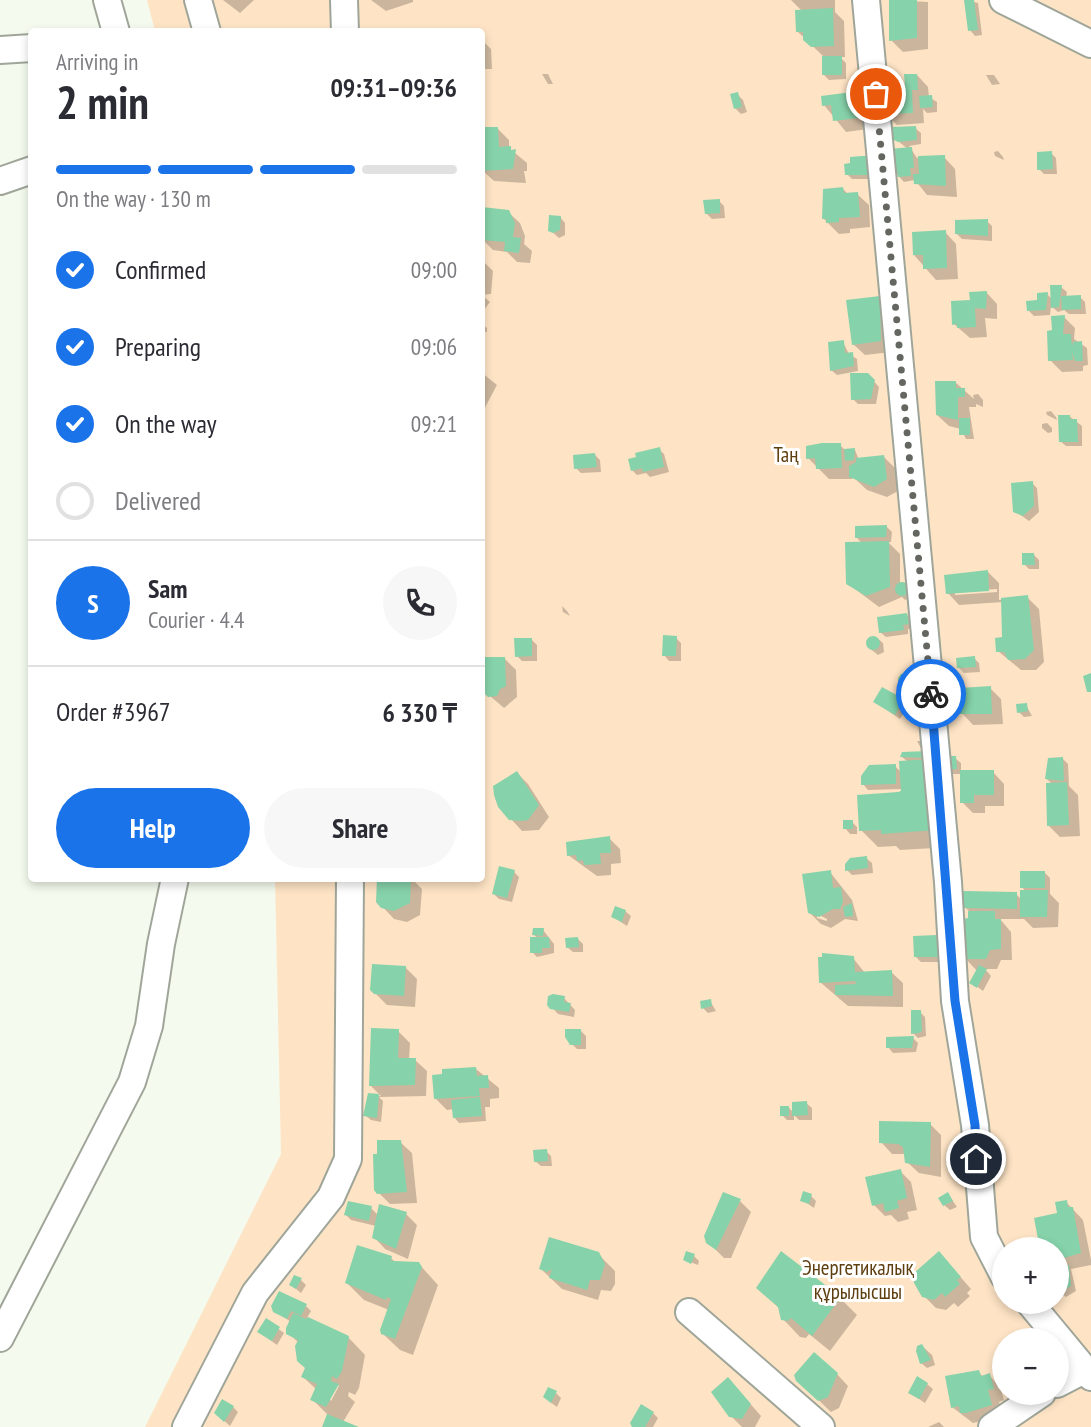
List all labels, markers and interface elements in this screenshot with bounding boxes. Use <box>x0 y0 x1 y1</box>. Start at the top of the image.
text: Arriving in <box>56 47 138 76</box>
pin <box>846 64 906 124</box>
text: 09:31–09:36 <box>330 71 457 104</box>
text: 2 min <box>56 72 149 132</box>
icon: bag <box>857 75 895 113</box>
text: On the way · 130 m <box>56 184 211 213</box>
icon: check <box>56 251 94 289</box>
text: Confirmed <box>115 253 206 286</box>
text: 09:00 <box>411 255 457 284</box>
icon: check <box>56 328 94 366</box>
text: Preparing <box>115 330 201 363</box>
text: 09:06 <box>411 332 457 361</box>
icon: check <box>56 405 94 443</box>
text: On the way <box>115 407 217 440</box>
text: 09:21 <box>411 409 457 438</box>
park label: Таң <box>773 441 799 468</box>
text: Delivered <box>115 484 201 517</box>
button: phone <box>383 566 457 640</box>
text: Sam <box>148 572 187 605</box>
text: S <box>87 587 99 620</box>
text: Courier · 4.4 <box>148 605 244 634</box>
courier <box>896 659 966 729</box>
icon: bike <box>912 675 950 713</box>
text: Order #3967 <box>56 695 171 728</box>
text: 6 330 ₸ <box>382 696 457 729</box>
button: Help <box>56 788 250 868</box>
button: Share <box>264 788 457 868</box>
pin <box>946 1129 1006 1189</box>
icon: home <box>957 1140 995 1178</box>
map controls <box>992 1237 1069 1405</box>
button: + <box>992 1237 1069 1314</box>
park label: Энергетикалық құрылысшы <box>802 1254 915 1305</box>
button: − <box>992 1328 1069 1405</box>

